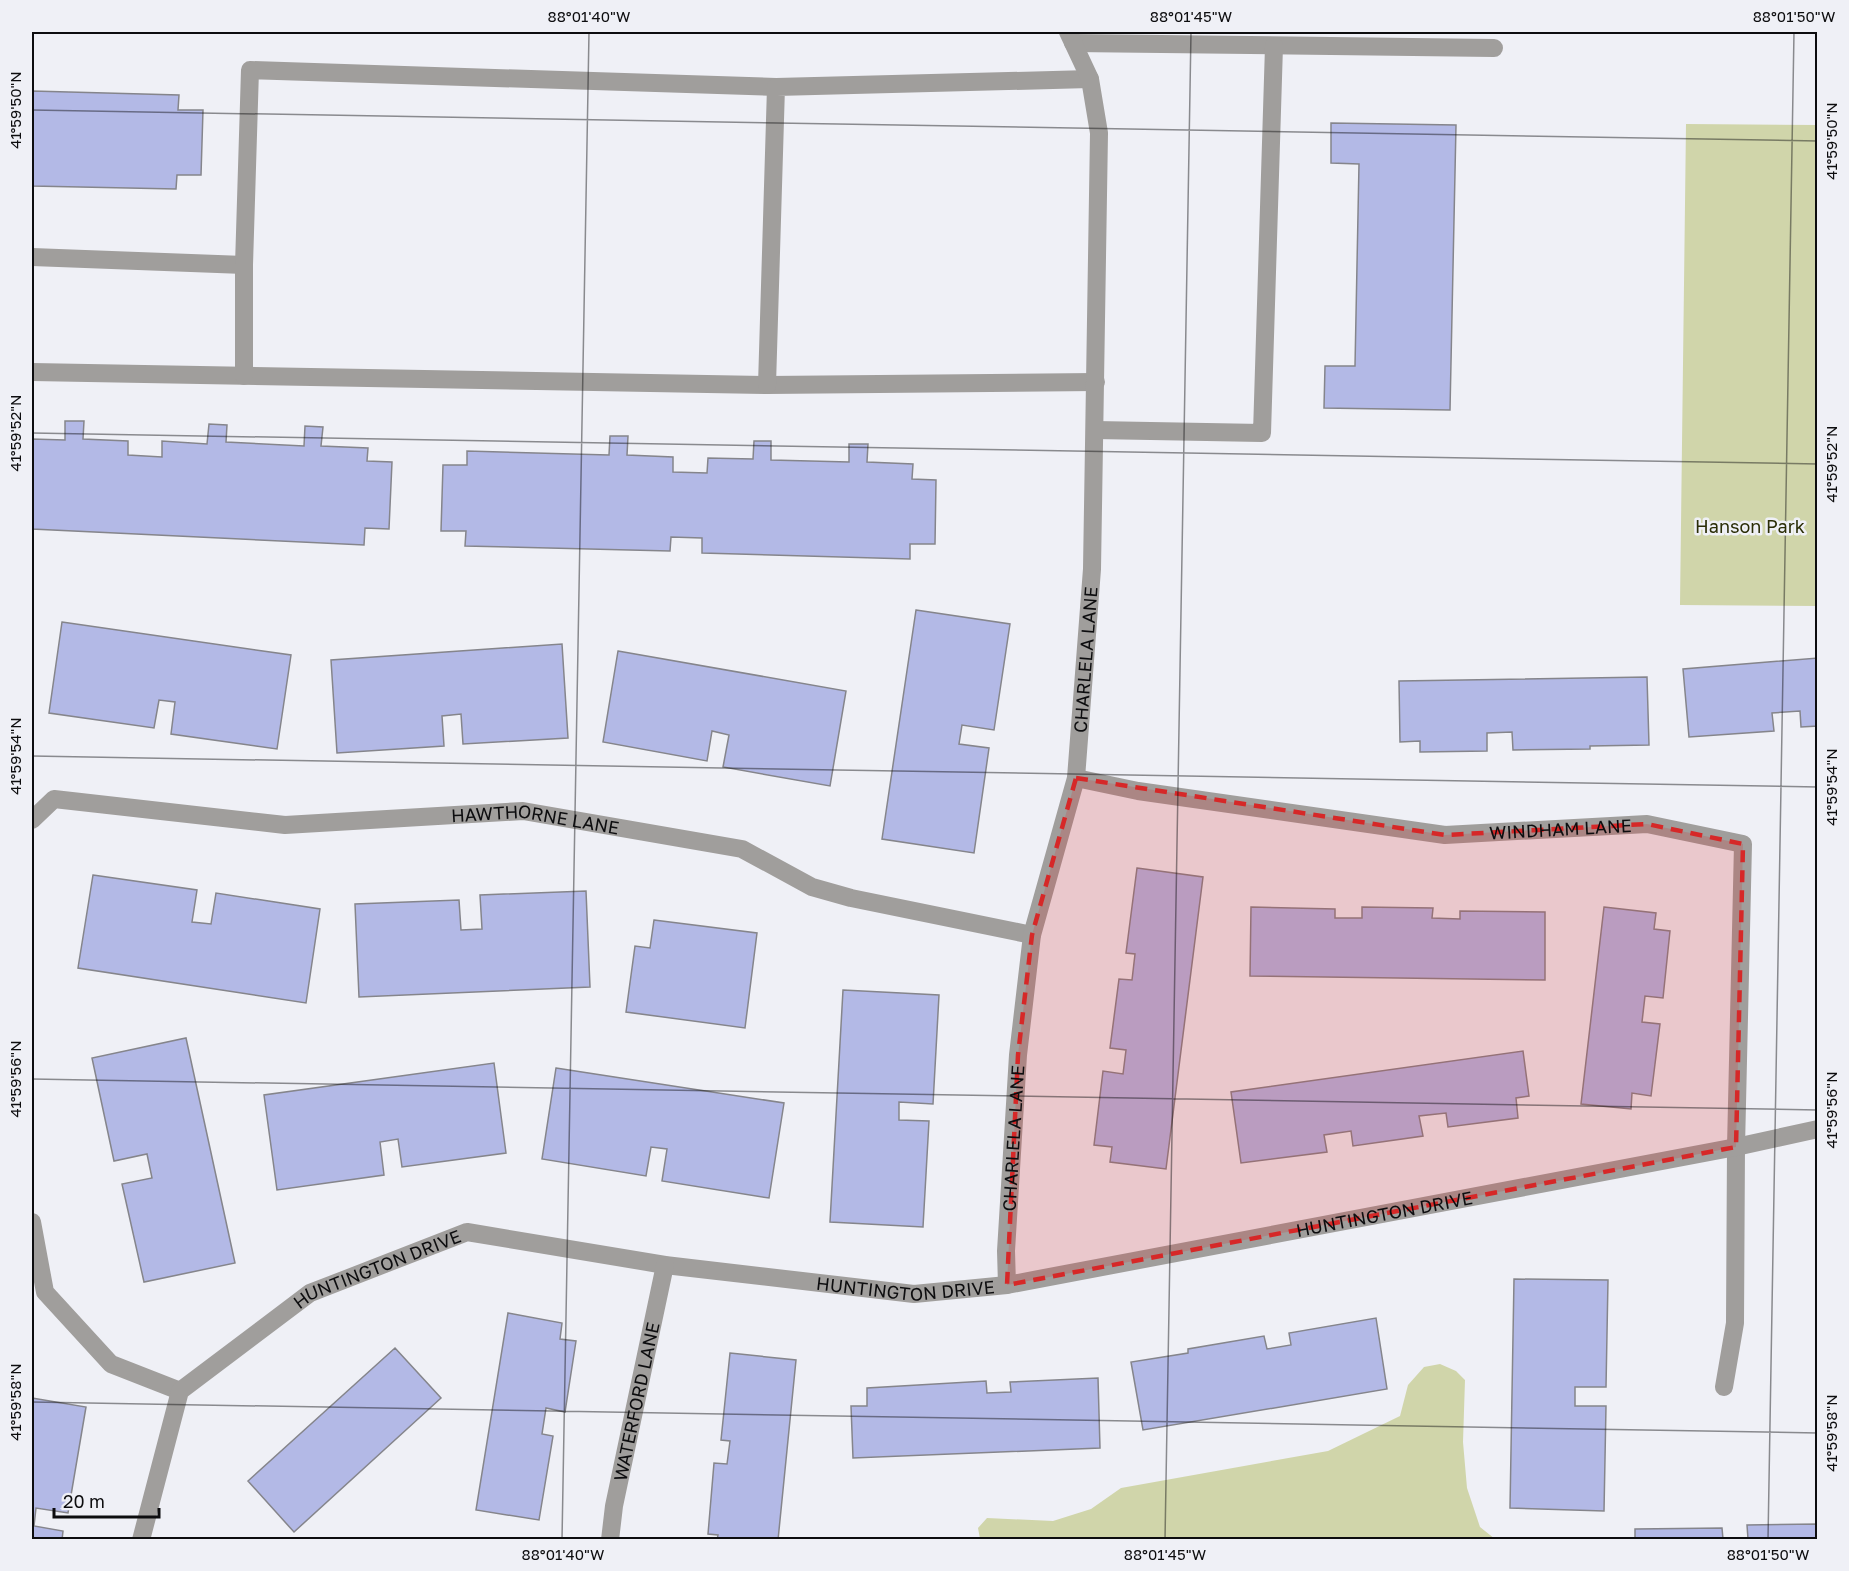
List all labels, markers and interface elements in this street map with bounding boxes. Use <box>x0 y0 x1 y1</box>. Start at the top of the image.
text: 88°01'40"W <box>547 7 631 25</box>
text: 88°01'45"W <box>1150 7 1232 25</box>
text: 88°01'50"W <box>1753 7 1835 25</box>
text: 41°59'50"N <box>6 71 24 149</box>
text: 41°59'50"N <box>1822 102 1840 180</box>
text: 41°59'52"N <box>6 395 24 471</box>
text: 41°59'52"N <box>1822 426 1840 502</box>
park label: Hanson Park <box>1695 515 1805 537</box>
street label: CHARLELA LANE <box>1069 586 1102 733</box>
text: 41°59'54"N <box>6 717 24 795</box>
text: 41°59'54"N <box>1822 748 1840 826</box>
street label: HAWTHORNE LANE <box>450 799 621 839</box>
street label: WINDHAM LANE <box>1489 814 1632 844</box>
text: 41°59'56"N <box>6 1040 24 1118</box>
street label: CHARLELA LANE <box>997 1064 1028 1212</box>
text: 41°59'56"N <box>1822 1071 1840 1149</box>
street label: HUNTINGTON DRIVE <box>1294 1186 1474 1241</box>
street label: HUNTINGTON DRIVE <box>289 1225 464 1313</box>
street label: HUNTINGTON DRIVE <box>815 1272 996 1305</box>
street label: WATERFORD LANE <box>609 1320 664 1483</box>
text: 41°59'58"N <box>6 1363 24 1441</box>
text: 41°59'58"N <box>1822 1394 1840 1472</box>
scale bar <box>54 1481 159 1519</box>
text: 20 m <box>63 1490 105 1512</box>
text: 88°01'40"W <box>521 1545 605 1563</box>
text: 88°01'45"W <box>1124 1545 1206 1563</box>
text: 88°01'50"W <box>1727 1545 1809 1563</box>

